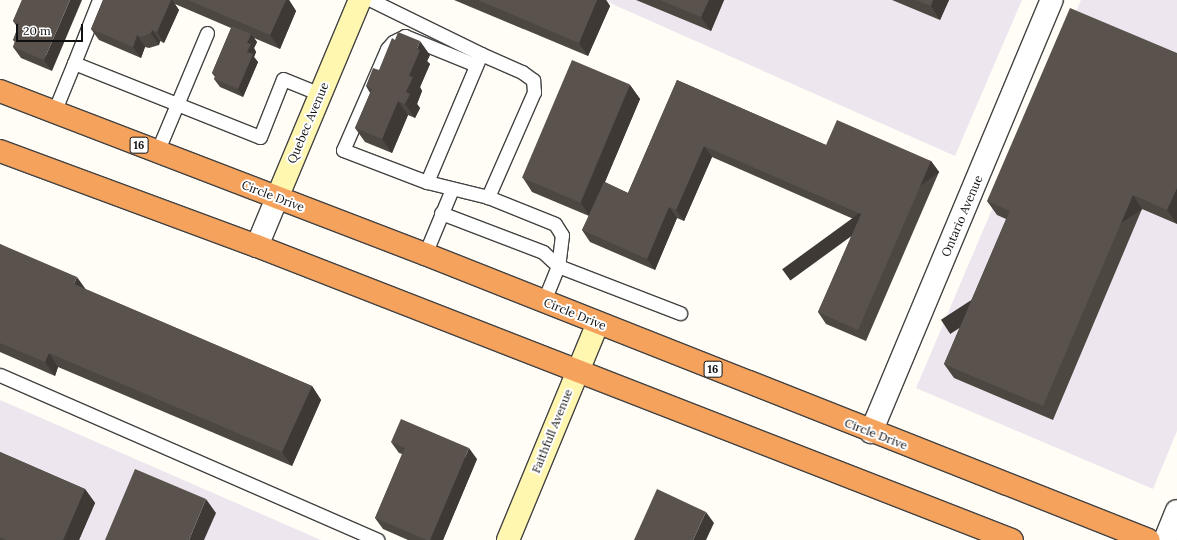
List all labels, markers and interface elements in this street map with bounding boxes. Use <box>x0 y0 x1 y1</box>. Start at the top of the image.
scale bar <box>18 16 85 42</box>
text: 20 m <box>23 23 51 38</box>
street label: Quebec Avenue <box>284 80 332 166</box>
road number: 16 <box>129 136 149 154</box>
street label: Ontario Avenue <box>938 173 986 259</box>
street label: Circle Drive <box>240 177 306 215</box>
street label: Circle Drive <box>542 295 608 333</box>
road number: 16 <box>703 360 723 378</box>
street label: Faithfull Avenue <box>529 387 575 475</box>
street label: Circle Drive <box>843 415 909 453</box>

